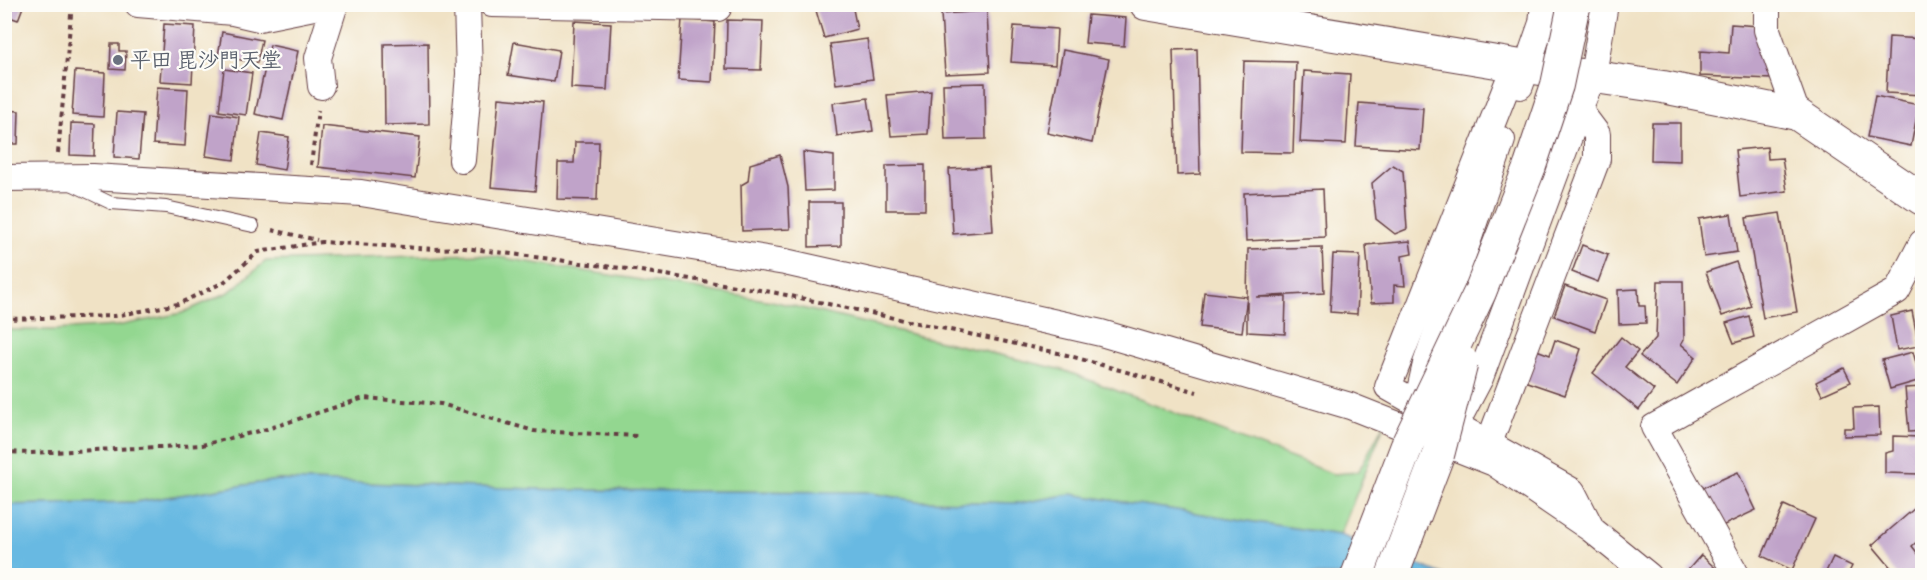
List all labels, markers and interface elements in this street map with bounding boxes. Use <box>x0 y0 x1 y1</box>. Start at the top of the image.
place label: 平田 毘沙門天堂 <box>130 48 282 78</box>
marker: 平田 毘沙門天堂 <box>111 53 125 67</box>

